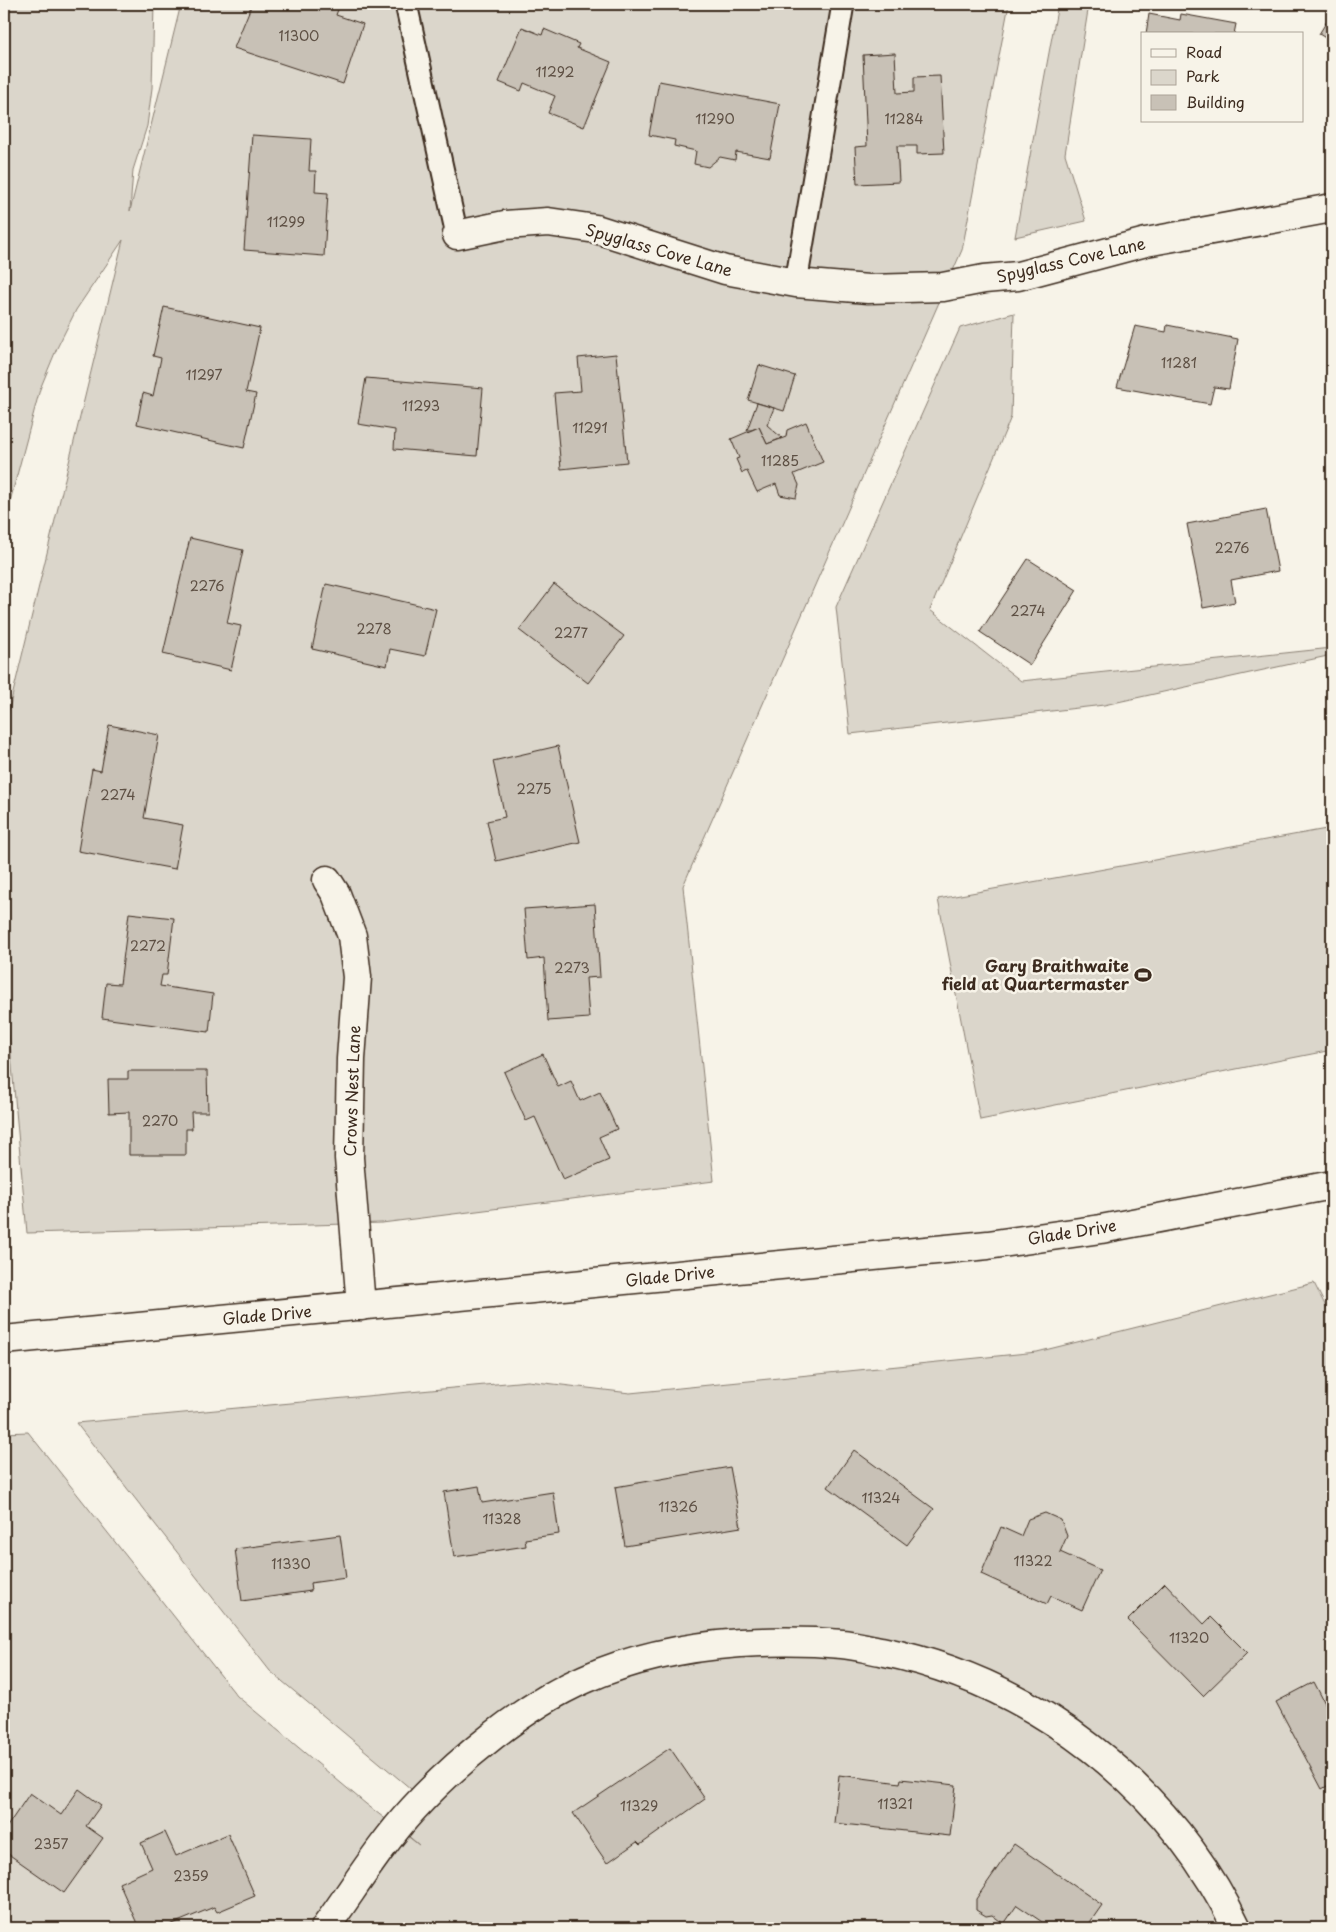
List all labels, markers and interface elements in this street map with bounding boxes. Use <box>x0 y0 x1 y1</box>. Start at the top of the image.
house number: 11300 <box>279 25 319 46</box>
legend <box>1141 32 1304 122</box>
text: Road <box>1186 40 1222 63</box>
house number: 11292 <box>536 61 574 82</box>
text: Park <box>1186 64 1220 87</box>
text: Building <box>1186 90 1245 113</box>
house number: 11290 <box>695 108 735 129</box>
house number: 11284 <box>884 108 924 129</box>
house number: 11299 <box>267 211 305 232</box>
street label: Spyglass Cove Lane <box>583 217 736 282</box>
street label: Spyglass Cove Lane <box>994 230 1148 288</box>
house number: 11281 <box>1161 352 1197 373</box>
house number: 11297 <box>185 364 223 385</box>
house number: 11293 <box>402 395 440 416</box>
house number: 11291 <box>572 417 608 438</box>
house number: 11285 <box>761 450 799 471</box>
house number: 2276 <box>1215 537 1249 558</box>
house number: 2276 <box>190 575 224 596</box>
house number: 2274 <box>1010 600 1046 621</box>
house number: 2278 <box>356 618 392 639</box>
house number: 2277 <box>554 622 589 643</box>
house number: 2275 <box>516 778 552 799</box>
house number: 2274 <box>100 784 136 805</box>
house number: 2272 <box>130 935 166 956</box>
place label: Gary Braithwaite field at Quartermaster <box>942 953 1130 995</box>
house number: 2273 <box>554 957 590 978</box>
sports icon: Gary Braithwaite field at Quartermaster <box>1133 965 1153 985</box>
street label: Crows Nest Lane <box>337 1025 365 1157</box>
house number: 2270 <box>142 1110 178 1131</box>
street label: Glade Drive <box>1026 1212 1118 1250</box>
street label: Glade Drive <box>624 1258 716 1292</box>
street label: Glade Drive <box>221 1298 313 1330</box>
house number: 11324 <box>861 1487 901 1508</box>
house number: 11326 <box>658 1496 698 1517</box>
house number: 11328 <box>483 1508 521 1529</box>
house number: 11322 <box>1013 1550 1053 1571</box>
house number: 11330 <box>271 1553 311 1574</box>
house number: 11320 <box>1169 1627 1209 1648</box>
house number: 11321 <box>877 1793 913 1814</box>
house number: 11329 <box>620 1795 658 1816</box>
house number: 2357 <box>34 1833 68 1854</box>
house number: 2359 <box>173 1865 209 1886</box>

